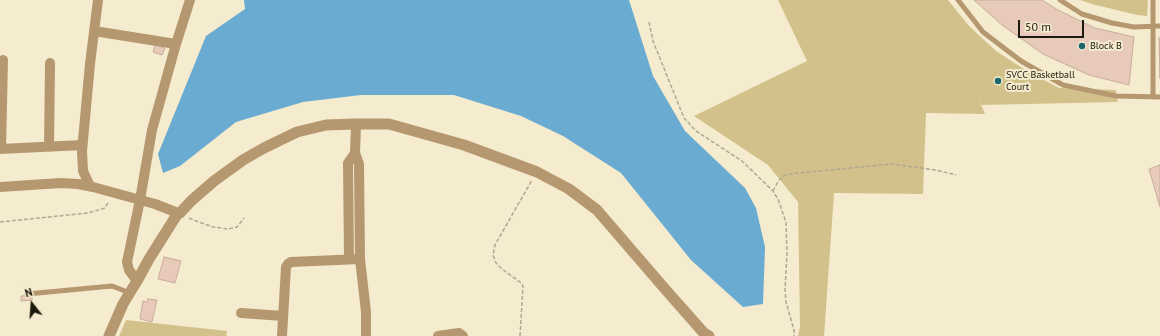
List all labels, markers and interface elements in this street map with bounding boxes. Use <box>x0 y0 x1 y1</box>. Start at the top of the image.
scale bar <box>1020 12 1086 38</box>
text: 50 m <box>1025 19 1051 34</box>
place label: Block B <box>1090 40 1122 52</box>
marker: Block B <box>1077 41 1087 51</box>
place label: SVCC Basketball Court <box>1006 69 1075 92</box>
marker: SVCC Basketball Court <box>993 76 1003 86</box>
north arrow <box>12 284 52 324</box>
text: N <box>23 285 34 300</box>

